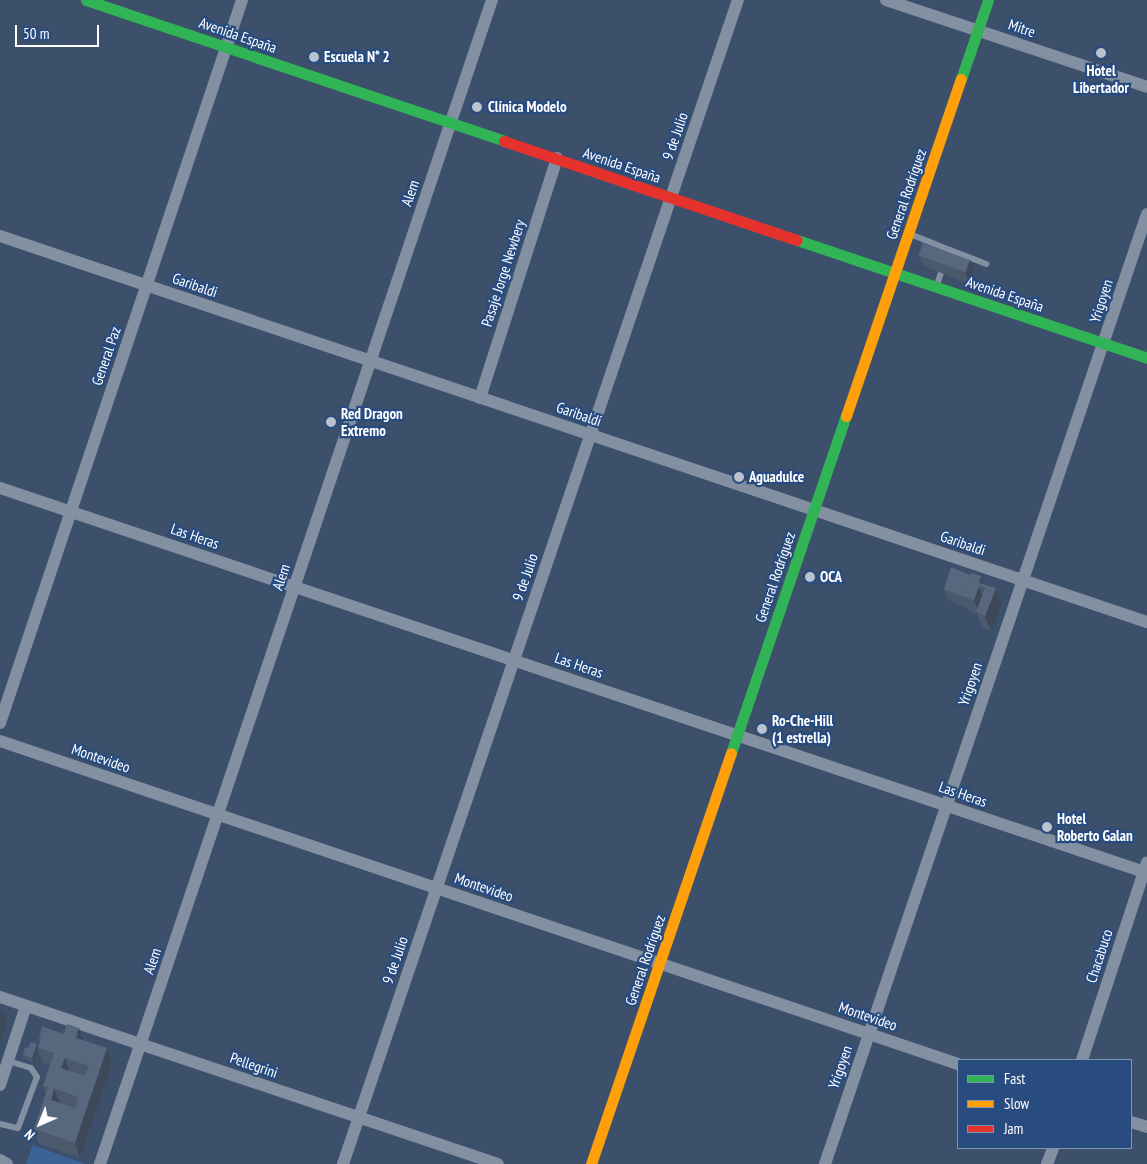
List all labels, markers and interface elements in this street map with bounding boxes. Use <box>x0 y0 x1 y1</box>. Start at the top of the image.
street label: Avenida España <box>197 13 279 57</box>
scale bar <box>18 15 101 47</box>
street label: Mitre <box>1006 15 1038 41</box>
text: 50 m <box>23 24 49 43</box>
marker: Hotel Libertador <box>1095 47 1107 59</box>
place label: Escuela N* 2 <box>324 48 390 66</box>
marker: Escuela N* 2 <box>308 51 320 63</box>
place label: Hotel Libertador <box>1073 61 1129 96</box>
place label: Clínica Modelo <box>488 98 567 116</box>
marker: Clínica Modelo <box>470 100 484 114</box>
street label: 9 de Julio <box>658 110 692 162</box>
street label: Avenida España <box>581 143 663 187</box>
street label: General Rodríguez <box>882 146 930 242</box>
street label: Alem <box>397 178 423 208</box>
street label: Pasaje Jorge Newbery <box>477 217 529 329</box>
street label: Garibaldi <box>170 269 220 301</box>
street label: Avenida España <box>964 272 1046 316</box>
street label: Yrigoyen <box>1086 277 1116 325</box>
street label: General Paz <box>88 324 124 388</box>
street label: Garibaldi <box>554 398 604 430</box>
place label: Red Dragon Extremo <box>341 404 403 439</box>
marker: Red Dragon Extremo <box>325 416 337 428</box>
place label: Aguadulce <box>749 468 804 486</box>
marker: Aguadulce <box>733 471 745 483</box>
street label: Las Heras <box>169 519 221 553</box>
street label: Garibaldi <box>938 527 988 559</box>
street label: General Rodríguez <box>751 529 799 625</box>
street label: 9 de Julio <box>508 551 542 603</box>
street label: Alem <box>268 562 294 592</box>
place label: OCA <box>820 568 842 586</box>
marker: OCA <box>804 571 816 583</box>
street label: Las Heras <box>553 648 605 682</box>
street label: Yrigoyen <box>954 660 986 708</box>
place label: Ro-Che-Hill (1 estrella) <box>772 711 833 746</box>
marker: Ro-Che-Hill (1 estrella) <box>756 723 768 735</box>
street label: Montevideo <box>69 740 133 776</box>
street label: Las Heras <box>937 777 989 811</box>
place label: Hotel Roberto Galan <box>1057 809 1133 844</box>
marker: Hotel Roberto Galan <box>1041 821 1053 833</box>
street label: Montevideo <box>452 869 516 905</box>
street label: General Rodríguez <box>621 912 669 1008</box>
street label: Chacabuco <box>1082 927 1116 985</box>
street label: 9 de Julio <box>378 934 412 986</box>
street label: Alem <box>139 946 165 976</box>
street label: Montevideo <box>836 998 900 1034</box>
street label: Yrigoyen <box>824 1043 856 1091</box>
street label: Pellegrini <box>228 1048 280 1082</box>
legend <box>957 1059 1132 1149</box>
text: Fast <box>1004 1069 1025 1088</box>
text: Slow <box>1004 1094 1029 1113</box>
north arrow <box>15 1099 65 1149</box>
text: Jam <box>1004 1119 1023 1138</box>
text: N <box>21 1126 39 1144</box>

